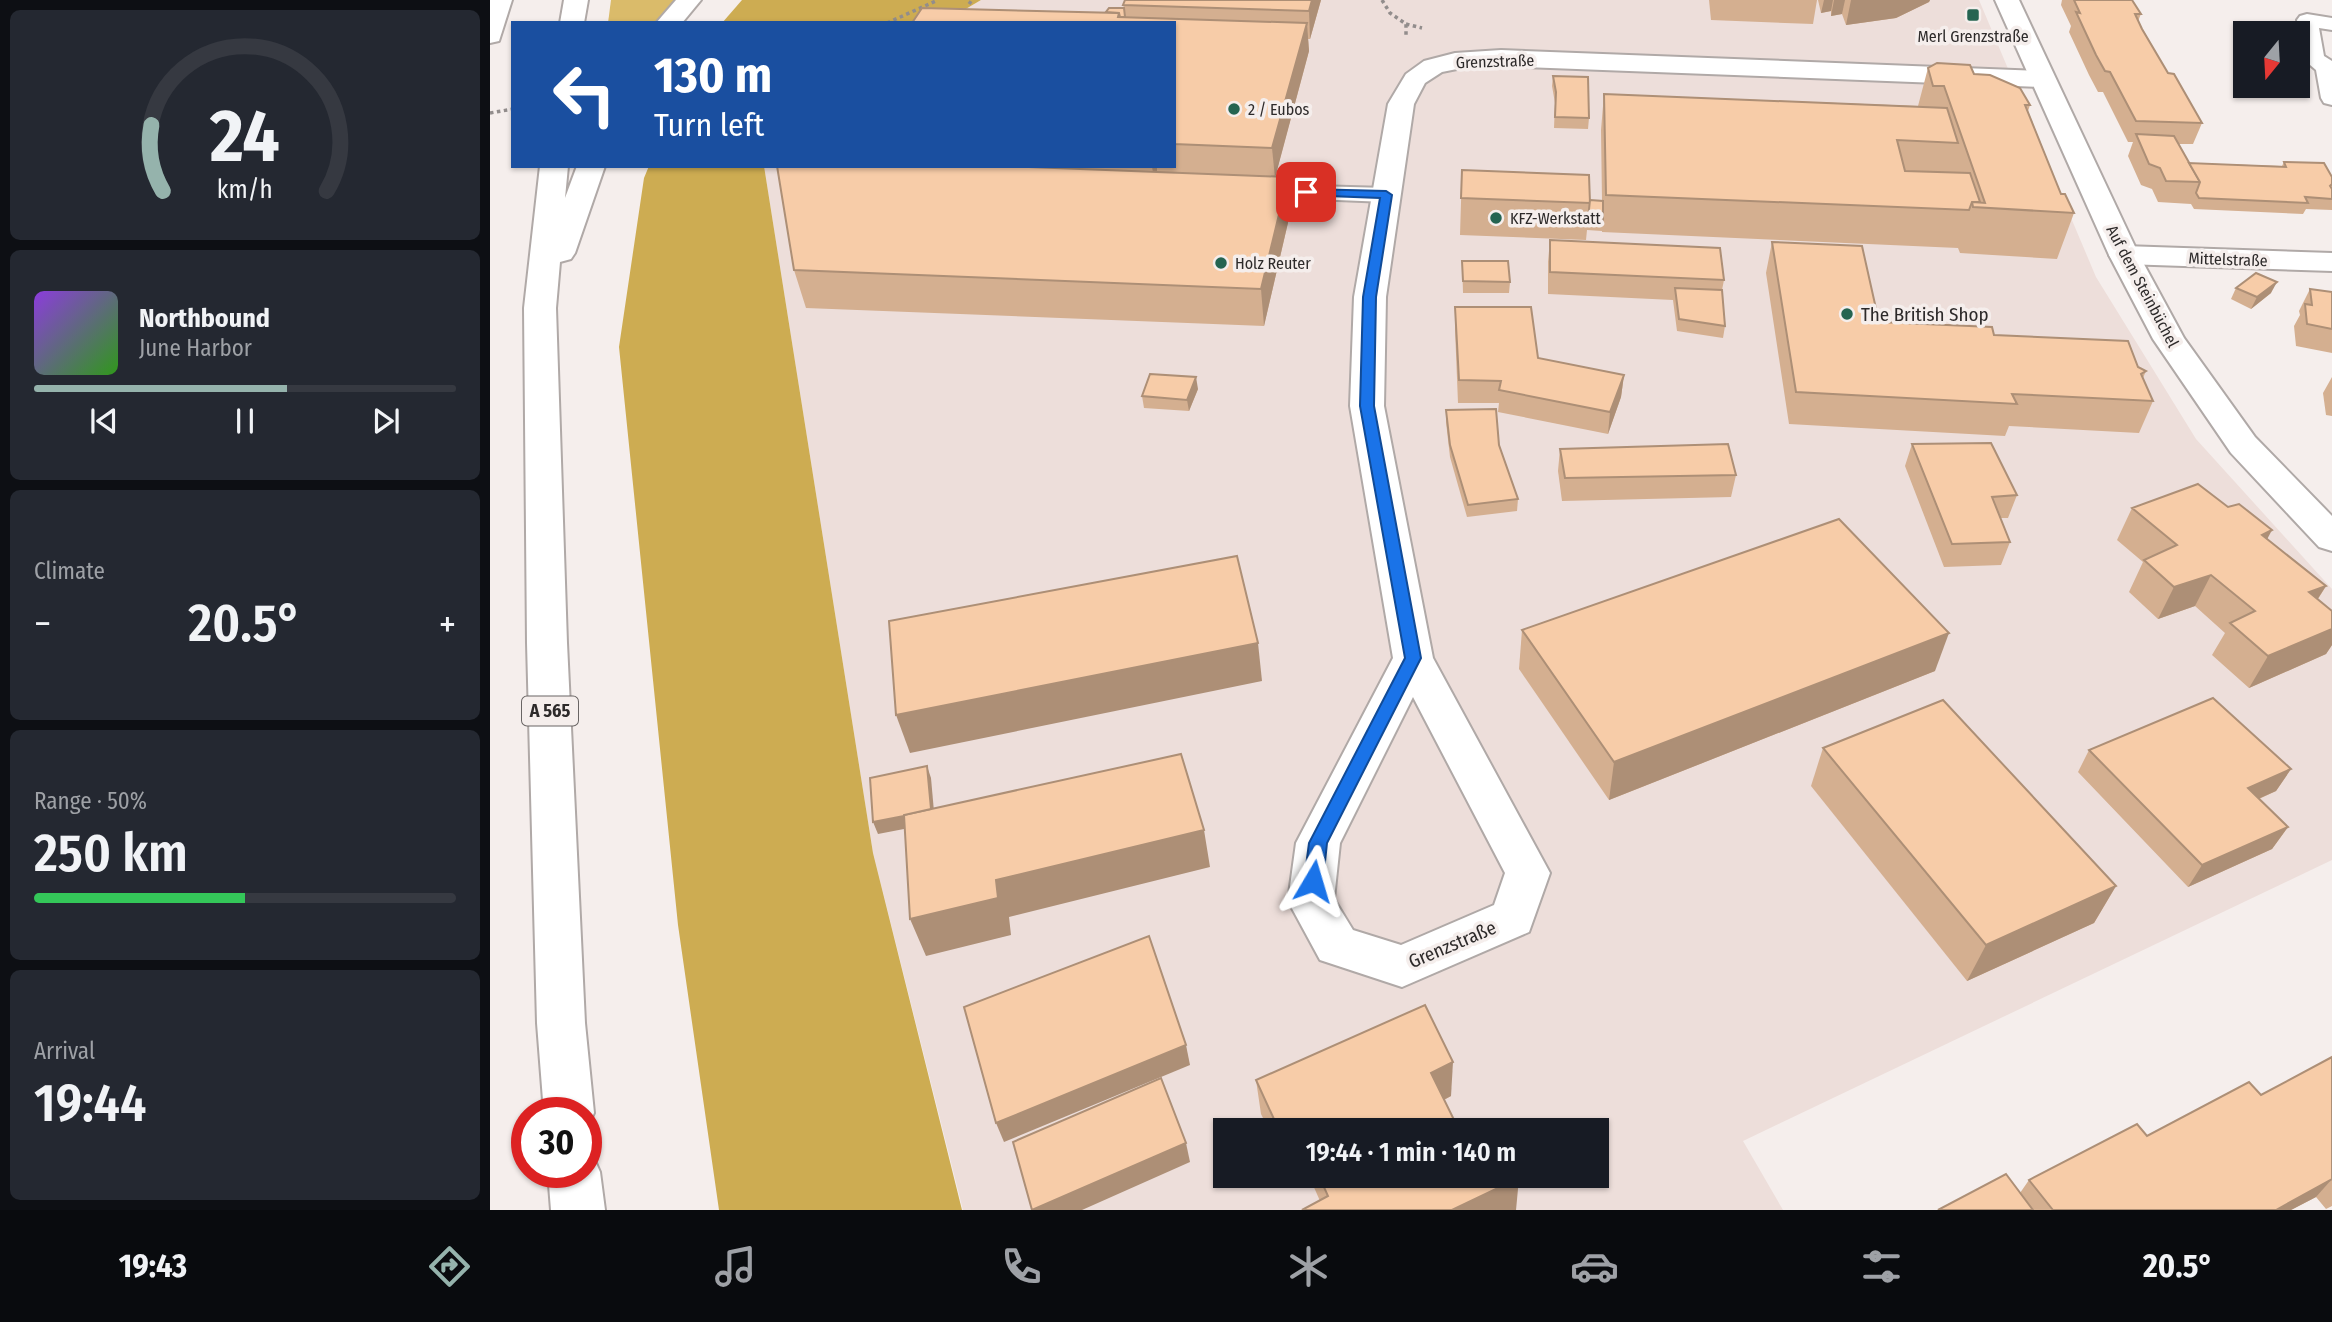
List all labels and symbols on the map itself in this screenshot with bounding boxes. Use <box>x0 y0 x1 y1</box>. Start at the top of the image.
marker: Merl Grenzstraße <box>1965 7 1981 23</box>
north arrow <box>2233 21 2310 98</box>
place label: Merl Grenzstraße <box>1917 27 2029 46</box>
street label: Grenzstraße <box>1456 51 1535 72</box>
place label: 2 / Eubos <box>1248 100 1310 119</box>
marker: 2 / Eubos <box>1226 101 1242 117</box>
pin <box>1276 162 1336 222</box>
place label: KFZ-Werkstatt <box>1510 209 1601 228</box>
marker: KFZ-Werkstatt <box>1488 210 1504 226</box>
street label: Auf dem Steinbüchel <box>2102 222 2183 351</box>
street label: Mittelstraße <box>2188 249 2268 270</box>
place label: Holz Reuter <box>1235 254 1311 273</box>
marker: Holz Reuter <box>1213 255 1229 271</box>
place label: The British Shop <box>1861 303 1989 326</box>
marker: The British Shop <box>1839 306 1855 322</box>
road number: A 565 <box>522 696 578 726</box>
position arrow <box>1276 844 1350 918</box>
street label: Grenzstraße <box>1405 916 1500 973</box>
speed limit sign: 30 <box>511 1097 602 1188</box>

